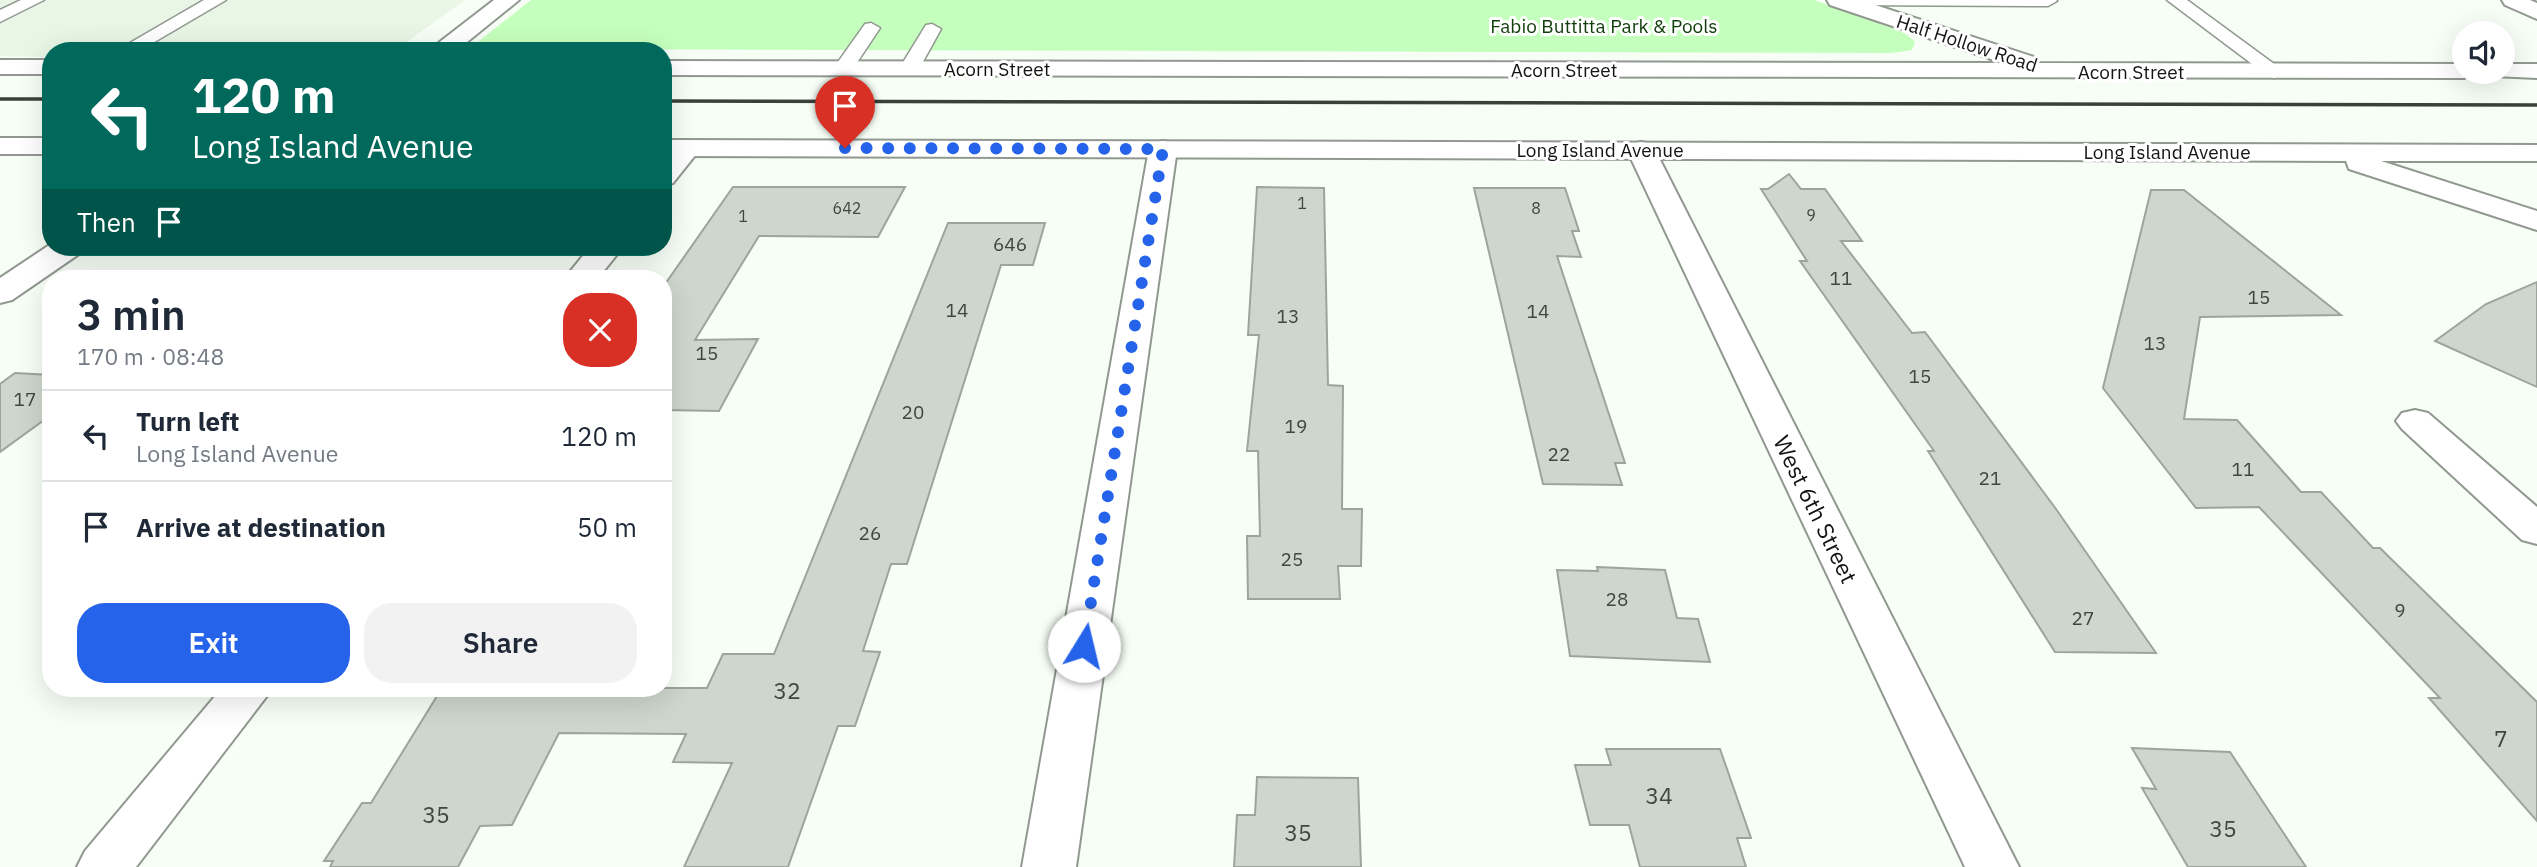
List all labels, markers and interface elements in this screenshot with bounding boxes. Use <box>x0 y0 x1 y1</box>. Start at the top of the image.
street label: Half Hollow Road <box>1893 9 2041 77</box>
park label: Fabio Buttitta Park & Pools <box>1490 14 1718 38</box>
map controls <box>2452 21 2515 84</box>
button: sound <box>2452 21 2515 84</box>
street label: Acorn Street <box>944 57 1050 81</box>
street label: Acorn Street <box>1511 58 1617 82</box>
street label: Acorn Street <box>2078 60 2184 84</box>
text: 120 m <box>192 63 336 126</box>
icon: left <box>77 70 168 161</box>
pin <box>815 76 875 148</box>
icon: arrive <box>826 87 864 125</box>
text: Long Island Avenue <box>192 125 474 167</box>
street label: Long Island Avenue <box>1516 138 1684 162</box>
street label: Long Island Avenue <box>2083 140 2251 164</box>
house number: 1 <box>1297 193 1307 213</box>
house number: 642 <box>833 198 861 218</box>
house number: 8 <box>1531 198 1541 218</box>
icon: arrive <box>150 203 188 241</box>
text: Then <box>77 205 136 239</box>
house number: 9 <box>1806 205 1816 225</box>
house number: 1 <box>738 206 748 226</box>
house number: 646 <box>993 232 1027 256</box>
house number: 11 <box>1830 266 1852 290</box>
house number: 15 <box>2248 285 2270 309</box>
text: 3 min <box>77 287 186 342</box>
button: close <box>563 293 637 367</box>
house number: 14 <box>946 298 968 322</box>
house number: 14 <box>1527 299 1549 323</box>
house number: 13 <box>1277 304 1299 328</box>
house number: 13 <box>2144 331 2166 355</box>
text: 170 m · 08:48 <box>77 341 224 371</box>
house number: 15 <box>696 341 718 365</box>
house number: 15 <box>1909 364 1931 388</box>
house number: 17 <box>14 387 36 411</box>
house number: 20 <box>902 400 924 424</box>
text: Turn left <box>136 404 239 438</box>
house number: 19 <box>1285 414 1307 438</box>
icon: left <box>77 417 115 455</box>
text: 120 m <box>561 419 637 453</box>
street label: West 6th Street <box>1767 430 1865 588</box>
text: Long Island Avenue <box>136 438 338 468</box>
house number: 22 <box>1548 442 1570 466</box>
house number: 11 <box>2232 457 2254 481</box>
house number: 21 <box>1979 466 2001 490</box>
icon: arrive <box>77 508 115 546</box>
text: Arrive at destination <box>136 510 386 544</box>
text: 50 m <box>577 510 637 544</box>
house number: 26 <box>859 521 881 545</box>
house number: 25 <box>1281 547 1303 571</box>
house number: 28 <box>1606 587 1628 611</box>
house number: 9 <box>2394 598 2406 622</box>
button: Exit <box>77 603 350 683</box>
button: Share <box>364 603 637 683</box>
house number: 27 <box>2072 606 2094 630</box>
position arrow <box>1047 609 1121 683</box>
house number: 32 <box>773 675 801 705</box>
house number: 7 <box>2494 723 2508 753</box>
house number: 34 <box>1645 780 1673 810</box>
house number: 35 <box>422 799 450 829</box>
house number: 35 <box>2209 813 2237 843</box>
house number: 35 <box>1284 817 1312 847</box>

